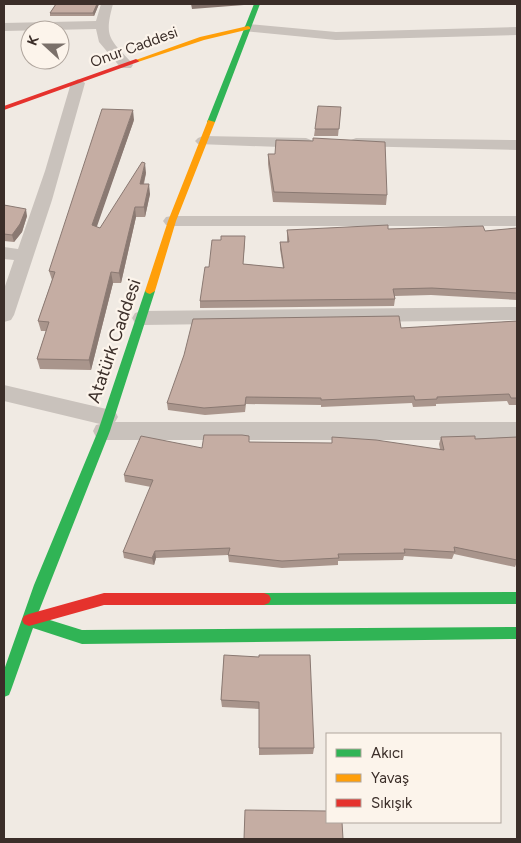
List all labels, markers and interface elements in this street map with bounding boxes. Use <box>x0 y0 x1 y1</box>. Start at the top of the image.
north arrow <box>20 20 70 70</box>
street label: Onur Caddesi <box>88 23 180 71</box>
text: K <box>24 32 43 48</box>
street label: Atatürk Caddesi <box>82 276 146 406</box>
legend <box>326 733 501 823</box>
text: Akıcı <box>371 744 404 762</box>
text: Yavaş <box>371 769 409 787</box>
text: Sıkışık <box>371 794 413 812</box>

